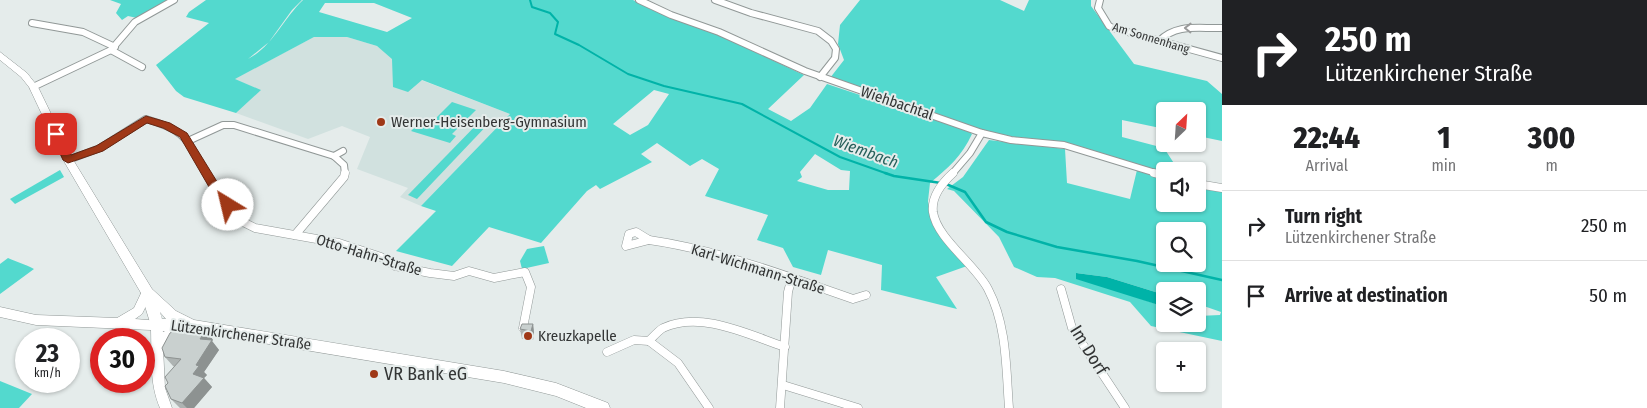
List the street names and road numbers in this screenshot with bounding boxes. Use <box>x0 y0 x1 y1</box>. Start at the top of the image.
street label: Am Sonnenhang <box>1111 20 1191 56</box>
street label: Wiehbachtal <box>858 82 936 124</box>
street label: Otto-Hahn-Straße <box>314 230 424 280</box>
street label: Karl-Wichmann-Straße <box>689 240 827 298</box>
street label: Lützenkirchener Straße <box>170 316 312 354</box>
street label: Im Dorf <box>1065 321 1114 380</box>

